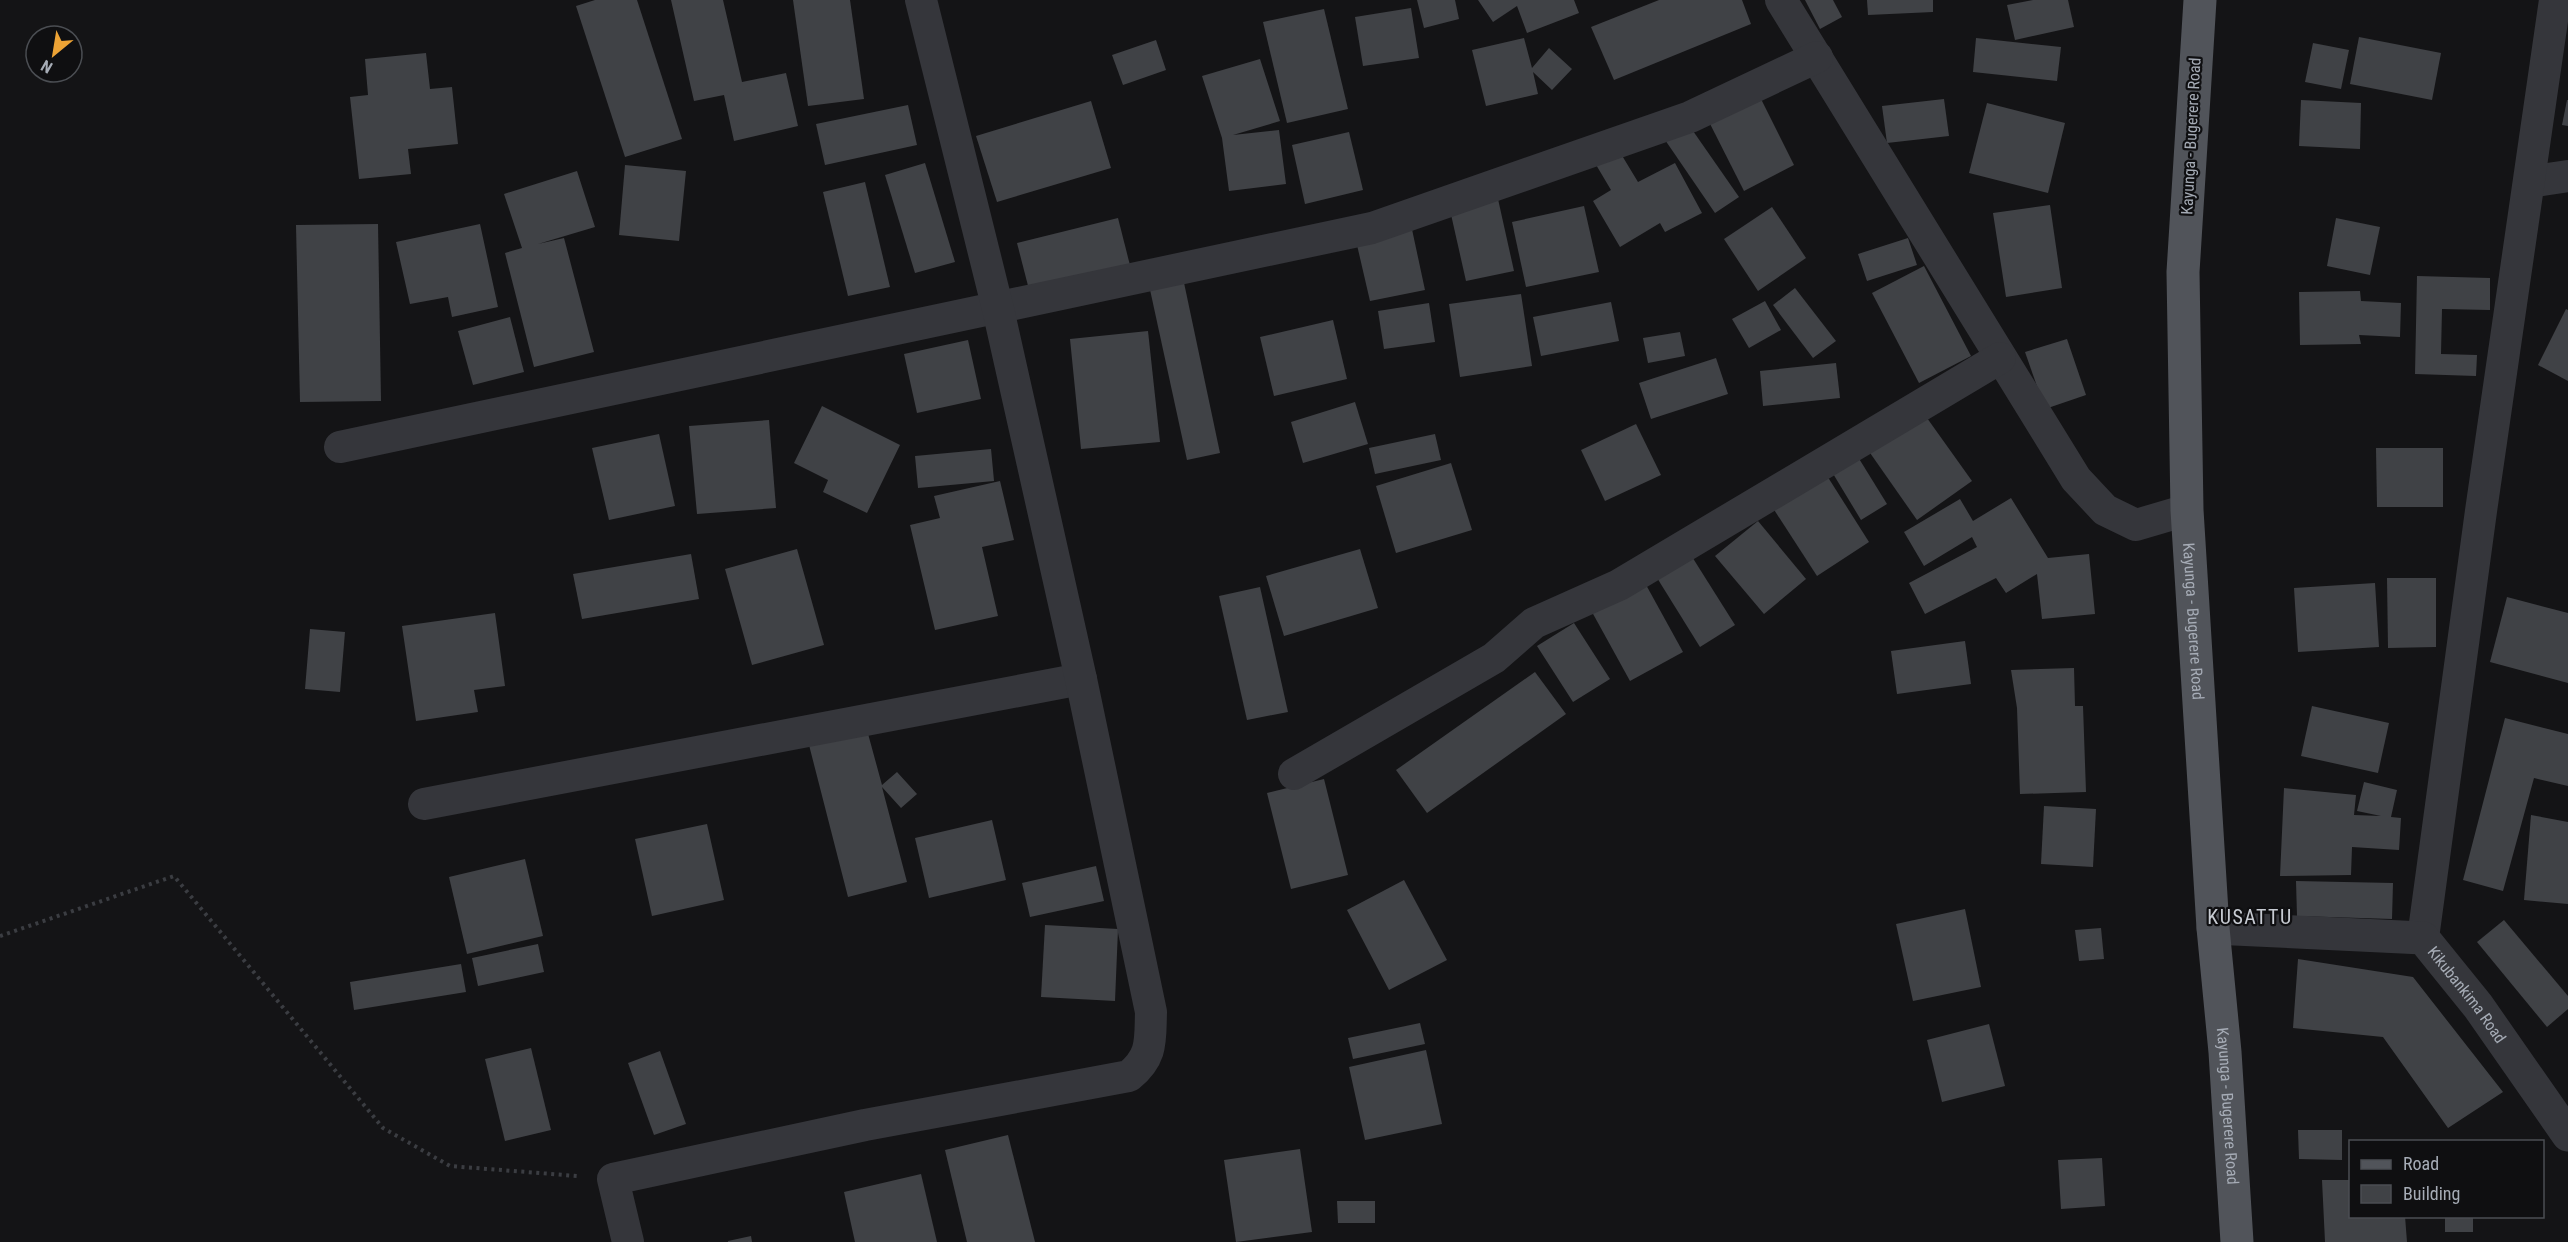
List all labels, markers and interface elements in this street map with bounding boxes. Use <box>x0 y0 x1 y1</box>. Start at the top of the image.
north arrow <box>24 24 84 84</box>
text: N <box>38 56 56 77</box>
street label: Kayunga - Bugerere Road <box>2177 57 2205 215</box>
street label: Kayunga - Bugerere Road <box>2180 542 2208 700</box>
district label: KUSATTU <box>2207 905 2293 929</box>
street label: Kikubankima Road <box>2424 942 2510 1047</box>
street label: Kayunga - Bugerere Road <box>2213 1027 2243 1185</box>
legend <box>2349 1140 2544 1218</box>
text: Road <box>2403 1153 2439 1174</box>
text: Building <box>2403 1183 2460 1204</box>

